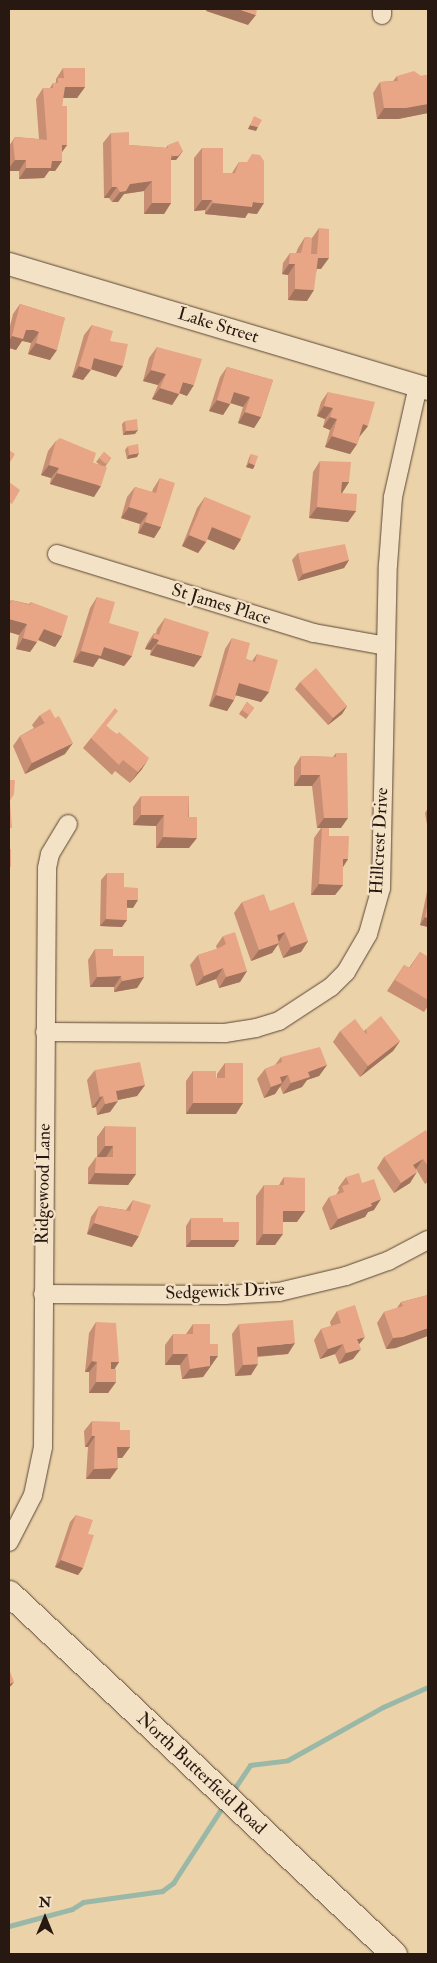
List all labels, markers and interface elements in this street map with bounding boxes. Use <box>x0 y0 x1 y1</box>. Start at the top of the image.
street label: Lake Street <box>175 303 261 349</box>
street label: St James Place <box>169 580 273 630</box>
street label: Hillcrest Drive <box>366 787 394 895</box>
street label: Ridgewood Lane <box>32 1123 56 1245</box>
street label: Sedgewick Drive <box>165 1279 285 1305</box>
street label: North Butterfield Road <box>132 1708 270 1840</box>
north arrow <box>20 1893 70 1943</box>
text: N <box>39 1894 51 1911</box>

